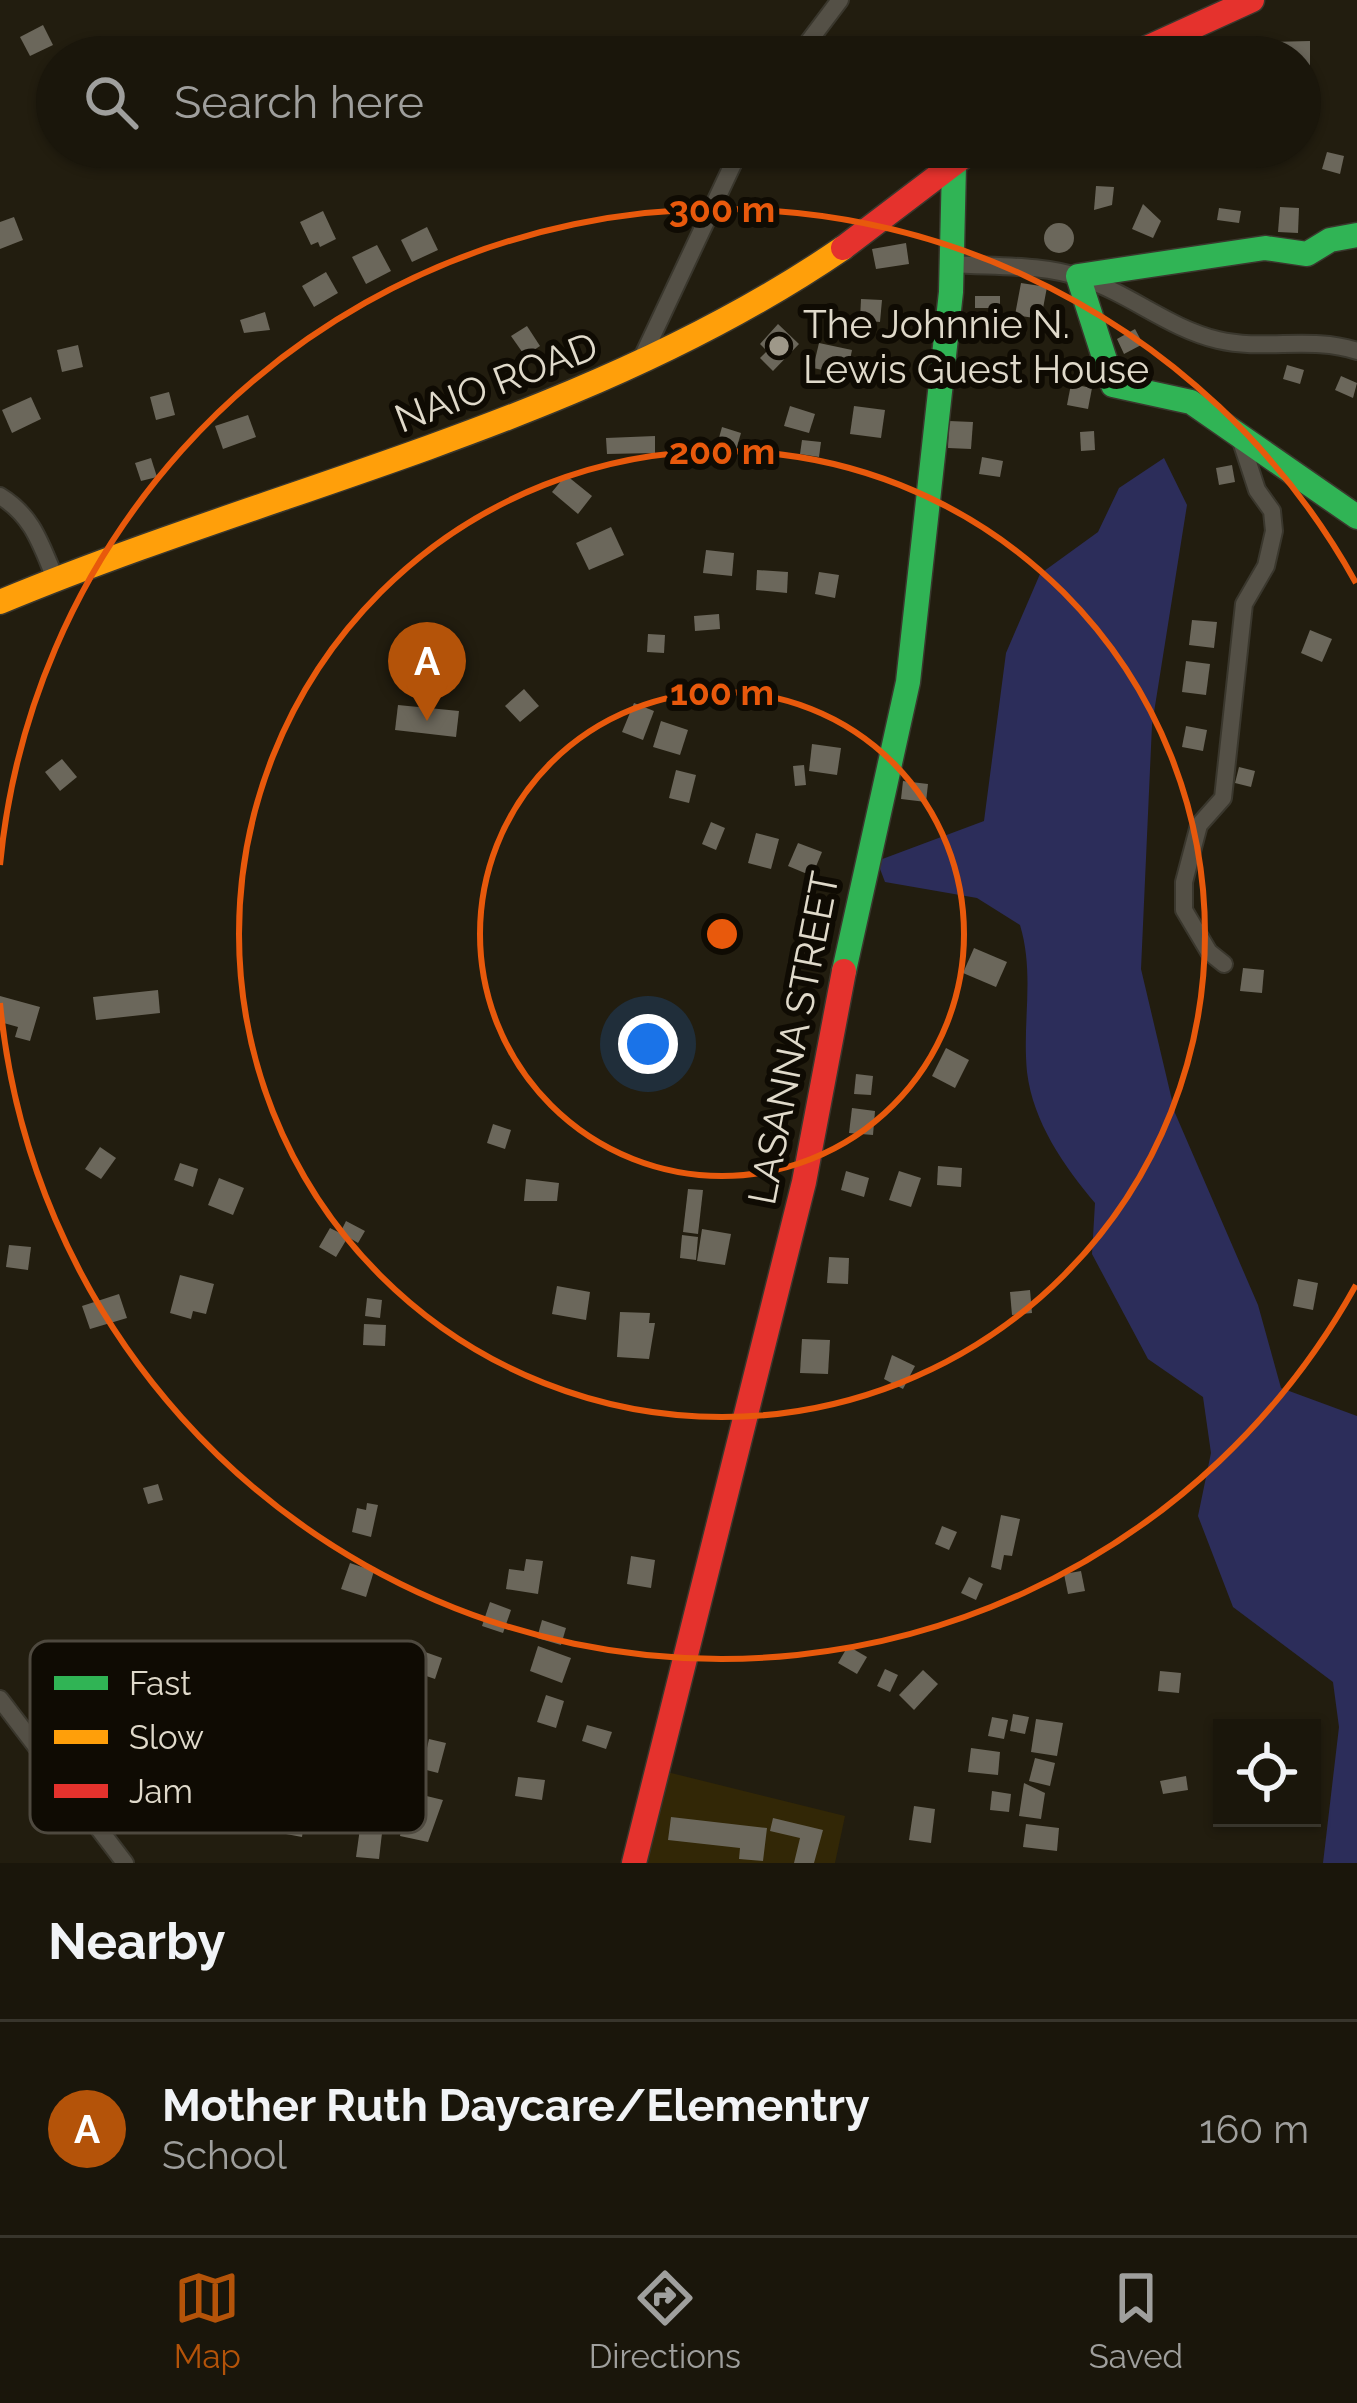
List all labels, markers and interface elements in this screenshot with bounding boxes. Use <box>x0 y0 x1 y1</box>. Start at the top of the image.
search box <box>36 36 1321 168</box>
icon: search <box>78 69 144 135</box>
text: Search here <box>174 76 424 129</box>
text: 300 m <box>669 188 775 230</box>
place label: The Johnnie N. Lewis Guest House <box>803 301 1149 392</box>
street label: NAIO ROAD <box>388 322 604 442</box>
marker: The Johnnie N. Lewis Guest House <box>766 333 792 359</box>
text: 200 m <box>669 430 775 472</box>
pin: A <box>388 622 466 721</box>
text: 100 m <box>670 671 774 713</box>
street label: LASANNA STREET <box>738 868 848 1208</box>
centre of rings <box>701 913 743 955</box>
your location <box>618 1014 678 1074</box>
legend <box>30 1641 426 1833</box>
text: Fast <box>129 1664 191 1703</box>
text: Slow <box>129 1718 204 1757</box>
map controls <box>1213 1719 1321 1827</box>
button: locate <box>1213 1719 1321 1827</box>
text: Jam <box>129 1772 193 1811</box>
text: Nearby <box>48 1911 225 1971</box>
text: Mother Ruth Daycare/Elementry <box>162 2079 870 2132</box>
text: A <box>74 2106 100 2152</box>
text: 160 m <box>1199 2106 1309 2152</box>
text: School <box>162 2132 287 2178</box>
tab: Map <box>174 2265 241 2376</box>
tab: Directions <box>589 2265 741 2376</box>
tab: Saved <box>1089 2265 1183 2376</box>

